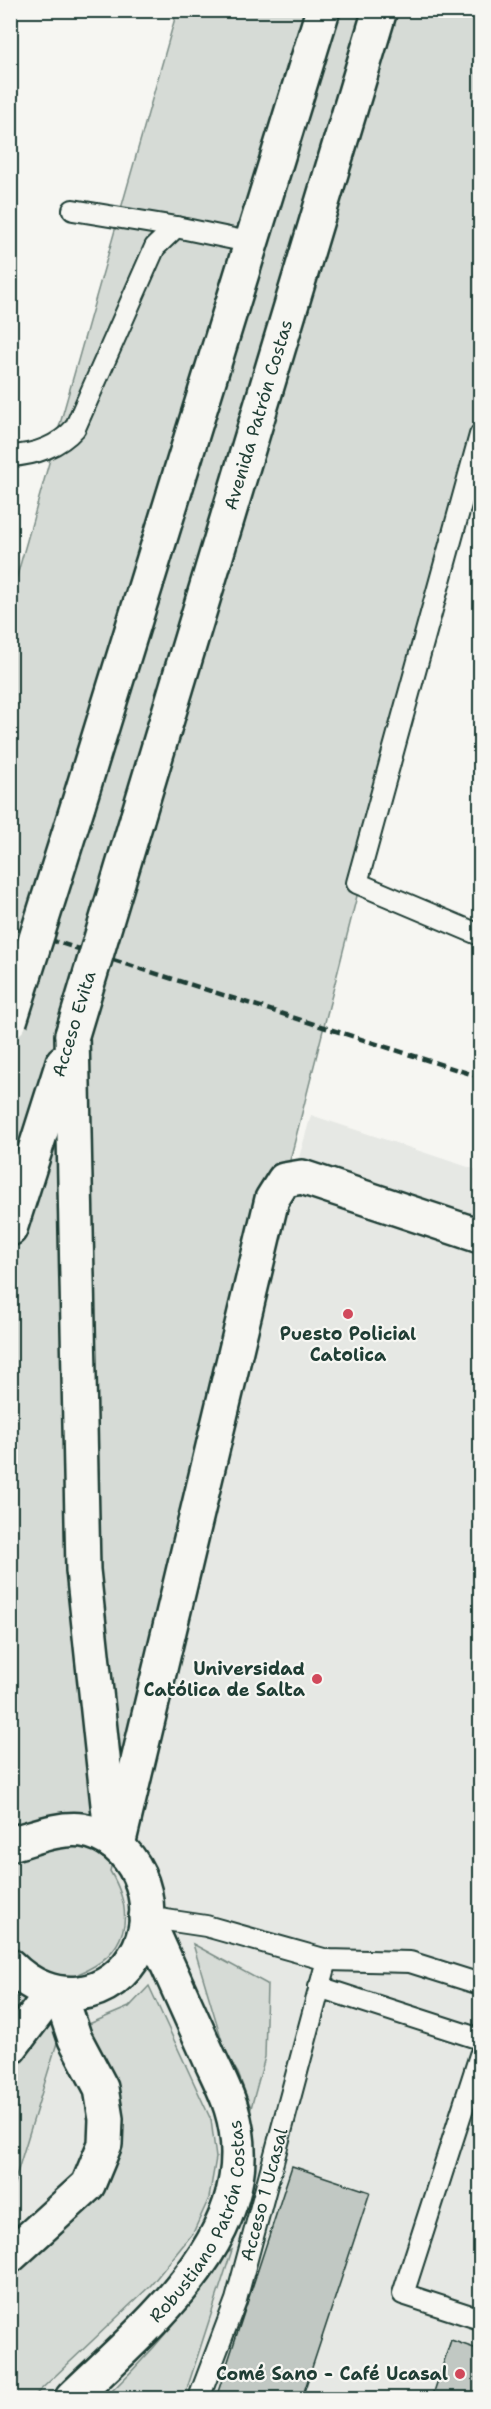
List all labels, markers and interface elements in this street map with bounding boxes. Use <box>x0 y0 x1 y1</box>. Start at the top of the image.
street label: Avenida Patrón Costas <box>218 317 298 513</box>
street label: Acceso Evita <box>47 968 101 1080</box>
marker: Puesto Policial Catolica <box>341 1307 355 1321</box>
place label: Puesto Policial Catolica <box>280 1322 416 1367</box>
place label: Universidad Católica de Salta <box>144 1657 306 1702</box>
marker: Universidad Católica de Salta <box>310 1672 324 1686</box>
street label: Robustiano Patrón Costas <box>144 2118 250 2328</box>
street label: Acceso 1 Ucasal <box>235 2125 294 2264</box>
place label: Comé Sano - Café Ucasal <box>216 2362 448 2386</box>
marker: Comé Sano - Café Ucasal <box>453 2367 467 2381</box>

